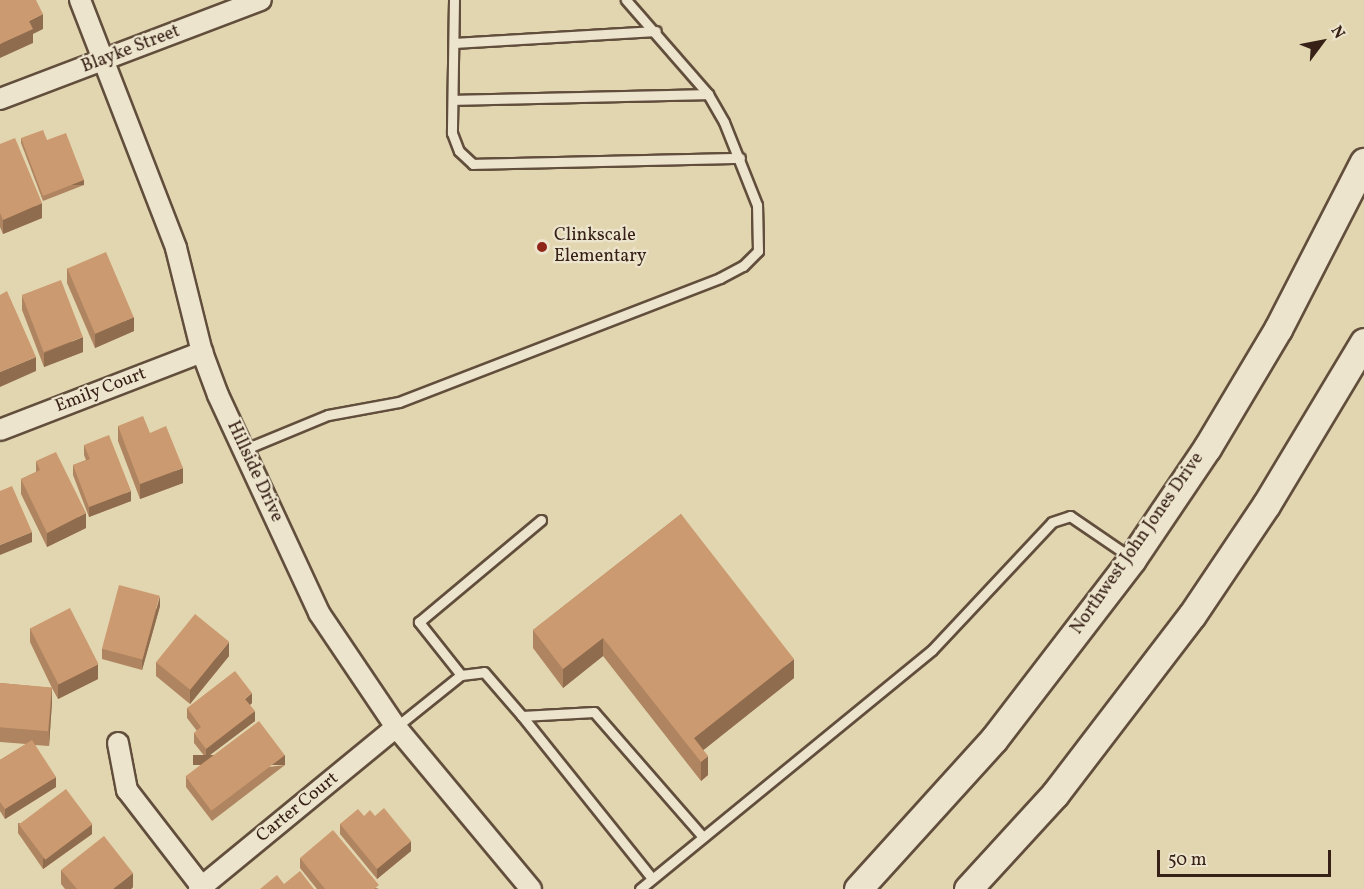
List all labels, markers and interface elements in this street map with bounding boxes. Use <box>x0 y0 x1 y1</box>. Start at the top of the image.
north arrow <box>1292 12 1352 72</box>
street label: Blayke Street <box>79 21 183 79</box>
text: N <box>1325 22 1350 43</box>
place label: Clinkscale Elementary <box>554 226 647 268</box>
marker: Clinkscale Elementary <box>535 240 549 254</box>
street label: Emily Court <box>52 364 150 418</box>
street label: Hillside Drive <box>221 418 287 526</box>
street label: Northwest John Jones Drive <box>1067 449 1209 639</box>
street label: Carter Court <box>253 768 343 848</box>
scale bar <box>1160 838 1334 876</box>
text: 50 m <box>1168 848 1207 873</box>

